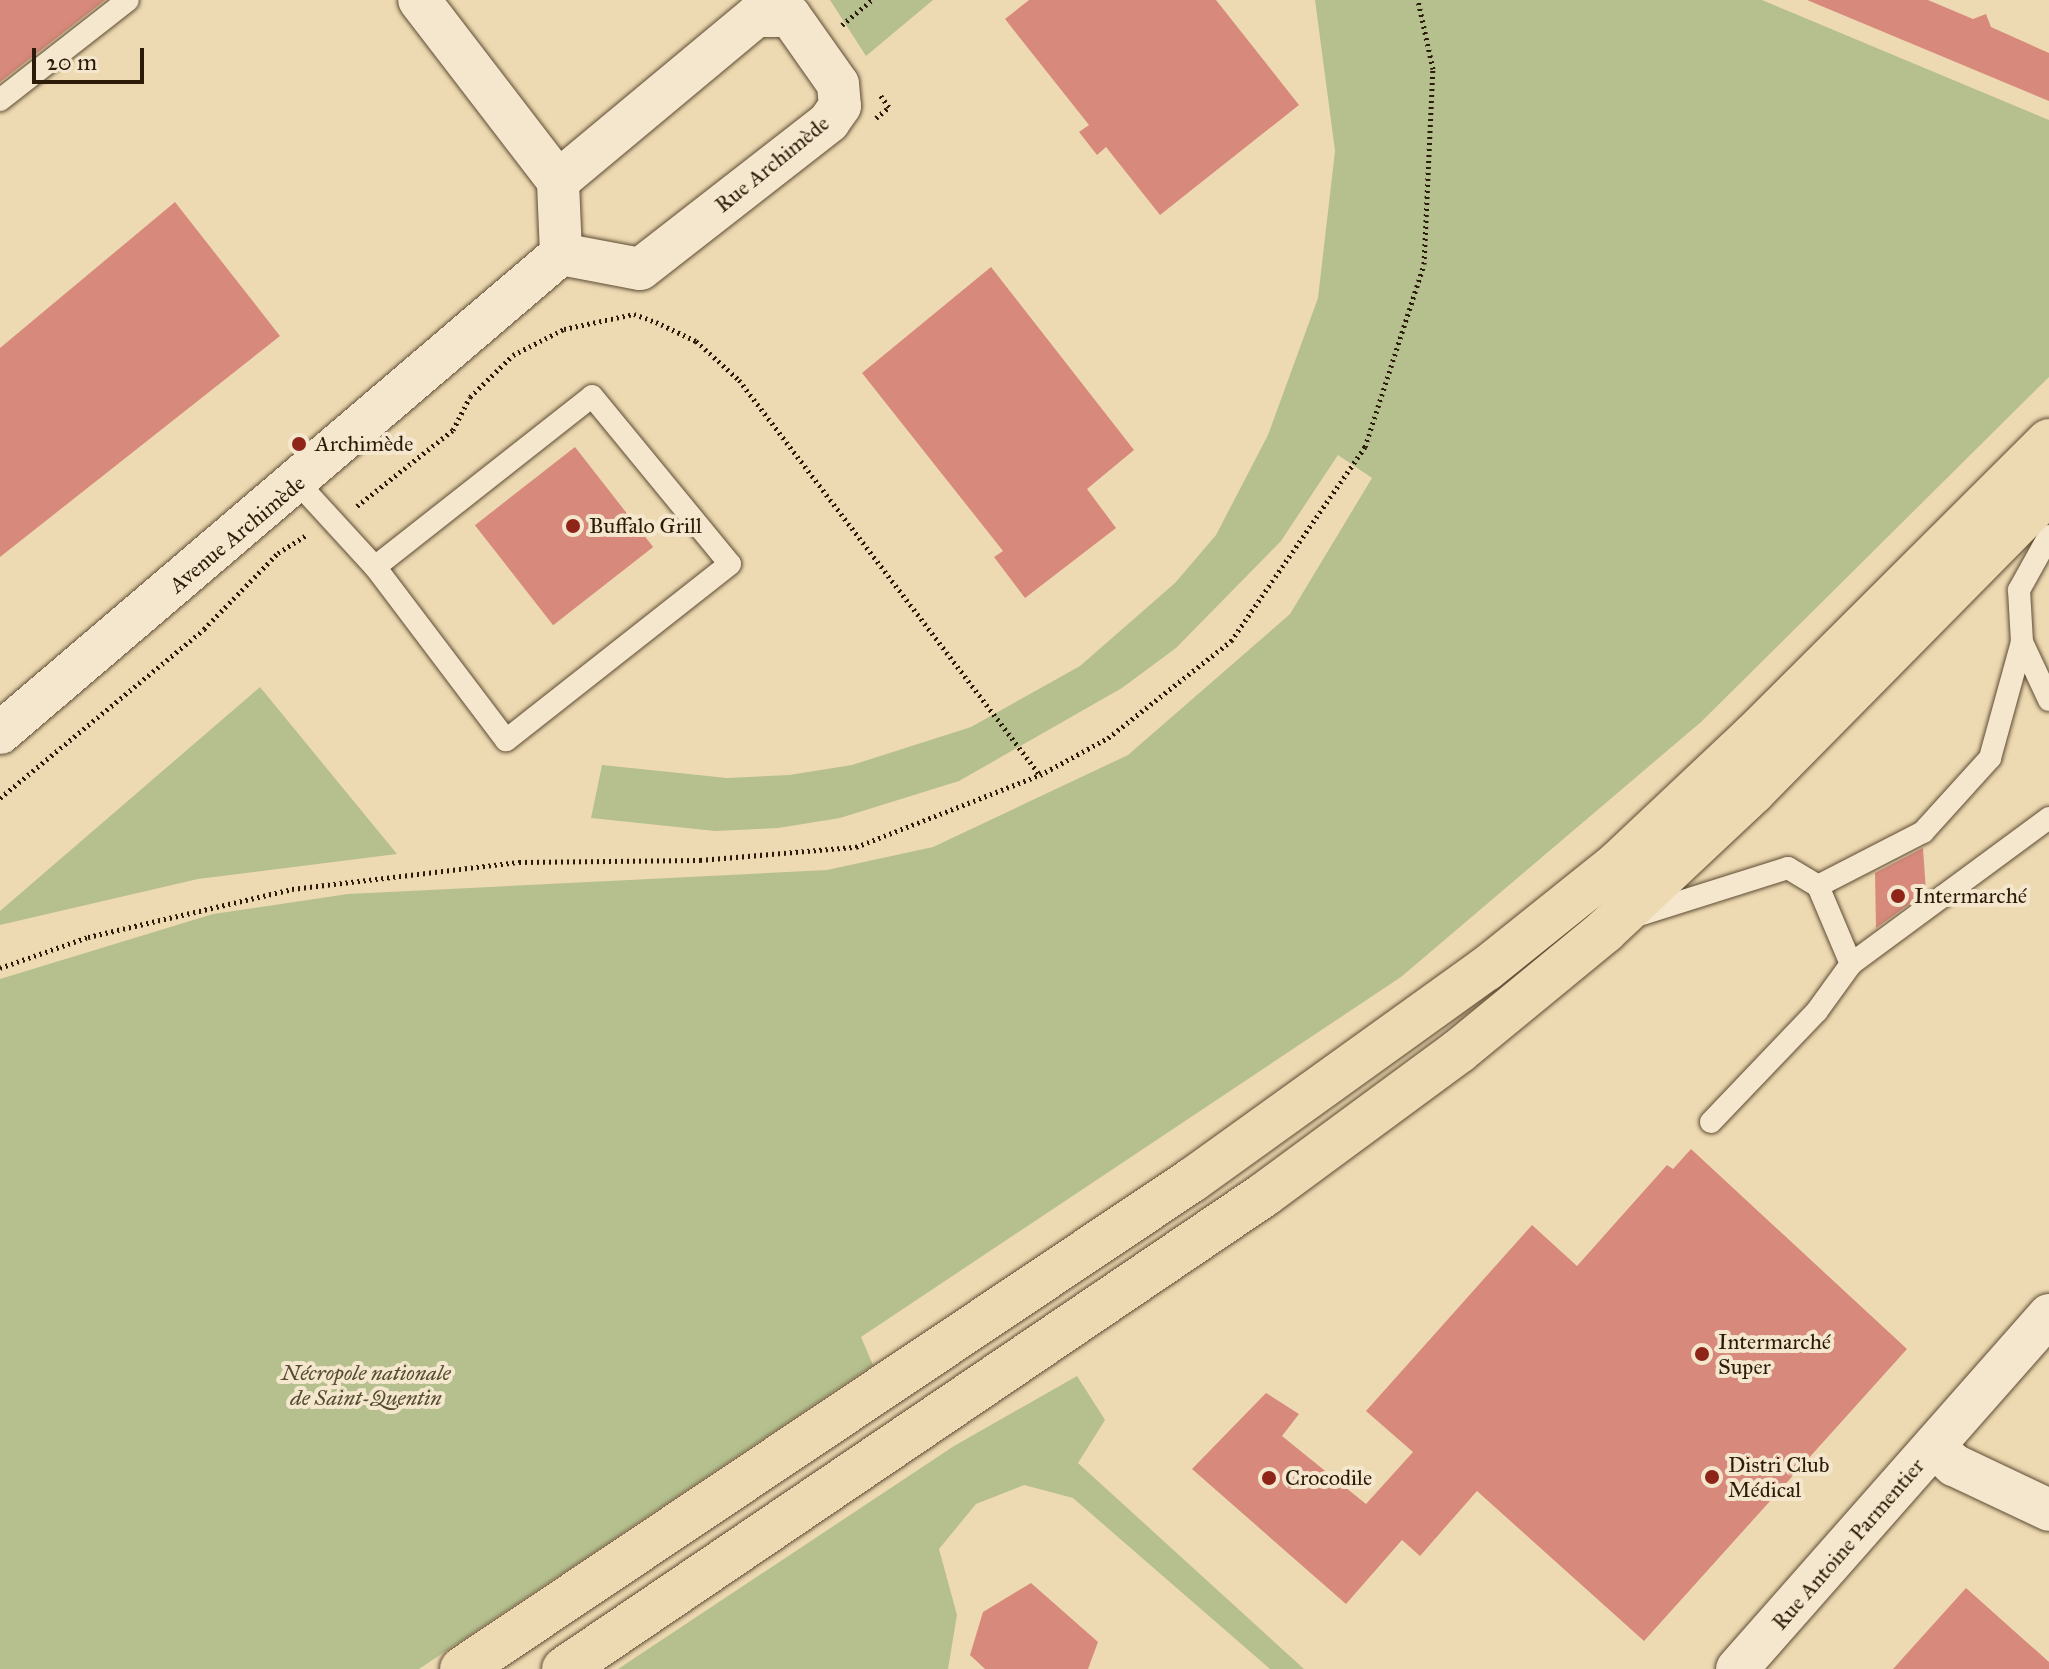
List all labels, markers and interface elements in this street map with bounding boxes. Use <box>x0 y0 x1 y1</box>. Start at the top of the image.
scale bar <box>36 32 148 82</box>
text: 20 m <box>46 47 97 77</box>
street label: Rue Archimède <box>710 110 834 218</box>
place label: Archimède <box>315 431 413 457</box>
marker: Archimède <box>290 435 308 453</box>
street label: Avenue Archimède <box>164 470 310 598</box>
place label: Buffalo Grill <box>589 513 702 539</box>
marker: Buffalo Grill <box>564 517 582 535</box>
place label: Intermarché <box>1914 883 2027 909</box>
marker: Intermarché <box>1889 887 1907 905</box>
place label: Intermarché Super <box>1718 1328 1831 1380</box>
marker: Intermarché Super <box>1693 1345 1711 1363</box>
park label: Nécropole nationale de Saint-Quentin <box>281 1359 451 1410</box>
place label: Distri Club Médical <box>1728 1451 1829 1502</box>
street label: Rue Antoine Parmentier <box>1766 1453 1930 1635</box>
place label: Crocodile <box>1285 1465 1372 1491</box>
marker: Distri Club Médical <box>1703 1468 1721 1486</box>
marker: Crocodile <box>1260 1469 1278 1487</box>

